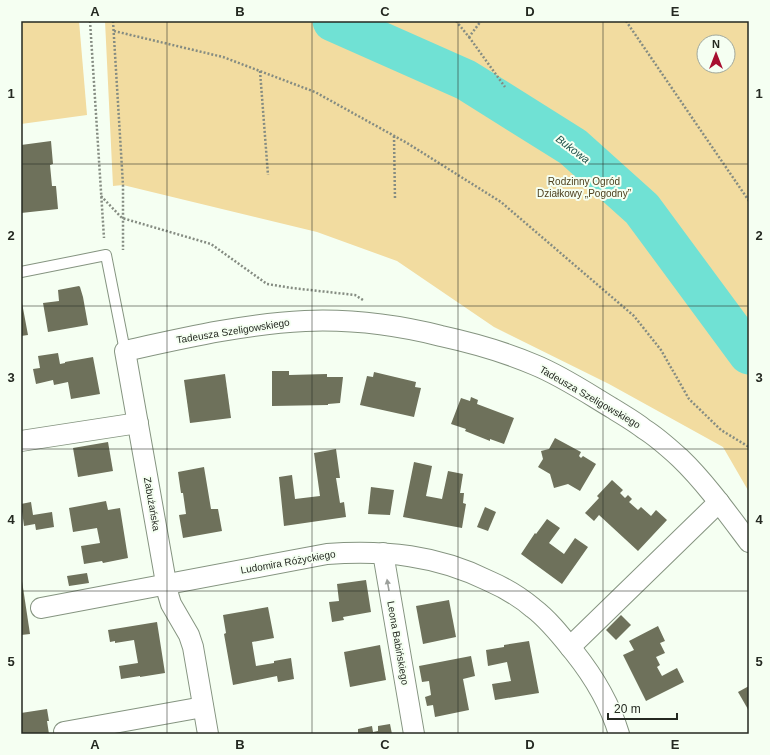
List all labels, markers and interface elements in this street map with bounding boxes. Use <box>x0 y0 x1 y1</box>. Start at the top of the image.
text: A <box>90 4 100 19</box>
text: B <box>235 4 245 19</box>
text: C <box>380 4 390 19</box>
text: D <box>525 4 535 19</box>
text: E <box>671 4 680 19</box>
north arrow <box>696 34 736 74</box>
text: N <box>712 38 720 50</box>
text: 1 <box>7 86 15 101</box>
text: 1 <box>755 86 763 101</box>
water label: Bukowa <box>554 132 592 166</box>
park label: Rodzinny Ogród Działkowy „Pogodny” <box>537 176 631 199</box>
text: 2 <box>7 228 15 243</box>
text: 2 <box>755 228 763 243</box>
street label: Tadeusza Szeligowskiego <box>176 317 291 345</box>
street label: Tadeusza Szeligowskiego <box>538 364 643 431</box>
text: 3 <box>7 370 15 385</box>
text: 3 <box>755 370 763 385</box>
street label: Zabużańska <box>142 476 162 532</box>
text: 4 <box>7 512 15 527</box>
text: 4 <box>755 512 763 527</box>
street label: Ludomira Różyckiego <box>240 548 337 576</box>
one-way arrow <box>385 579 391 591</box>
street label: Leona Babińskiego <box>385 600 411 686</box>
text: 5 <box>7 654 15 669</box>
text: 5 <box>755 654 763 669</box>
scale bar <box>608 695 677 721</box>
text: 20 m <box>614 702 641 716</box>
text: A <box>90 737 100 752</box>
text: B <box>235 737 245 752</box>
text: C <box>380 737 390 752</box>
text: D <box>525 737 535 752</box>
text: E <box>671 737 680 752</box>

